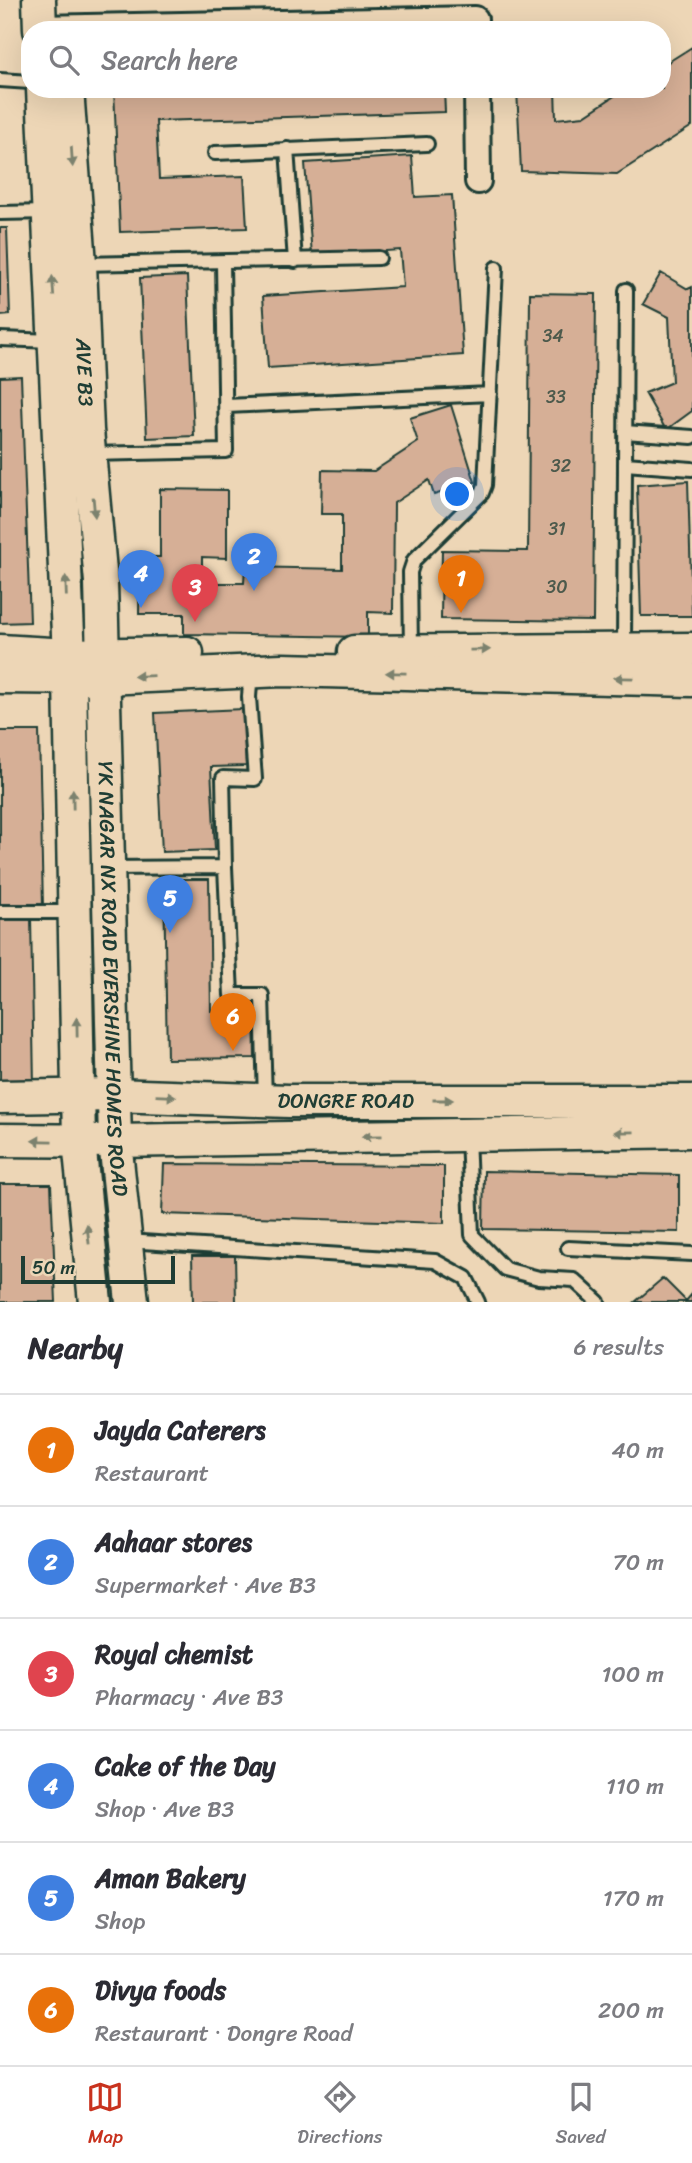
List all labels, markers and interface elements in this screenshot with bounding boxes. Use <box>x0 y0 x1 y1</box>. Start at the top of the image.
search box <box>21 21 671 98</box>
text: Search here <box>101 37 238 83</box>
icon: search <box>45 41 83 79</box>
one-way arrow <box>67 146 78 168</box>
one-way arrow <box>47 274 58 296</box>
house number: 34 <box>542 320 564 352</box>
street label: AVE B3 <box>64 336 105 408</box>
house number: 33 <box>546 381 566 413</box>
house number: 32 <box>551 450 571 482</box>
your location <box>440 477 474 511</box>
one-way arrow <box>89 496 100 518</box>
house number: 31 <box>548 513 566 545</box>
pin: 2 <box>231 533 277 591</box>
pin: 4 <box>118 550 164 608</box>
pin: 1 <box>438 555 484 613</box>
pin: 3 <box>172 564 218 622</box>
house number: 30 <box>546 571 568 603</box>
one-way arrow <box>60 575 71 597</box>
one-way arrow <box>469 645 491 656</box>
one-way arrow <box>385 668 407 679</box>
one-way arrow <box>133 670 155 681</box>
one-way arrow <box>613 673 635 684</box>
street label: YK NAGAR NX ROAD EVERSHINE HOMES ROAD <box>86 760 140 1198</box>
one-way arrow <box>67 788 78 810</box>
pin: 5 <box>147 875 193 933</box>
pin: 6 <box>210 993 256 1051</box>
one-way arrow <box>71 1016 82 1038</box>
street label: DONGRE ROAD <box>277 1082 415 1120</box>
one-way arrow <box>155 1091 177 1102</box>
one-way arrow <box>432 1094 454 1106</box>
one-way arrow <box>613 1126 635 1138</box>
one-way arrow <box>361 1131 383 1142</box>
one-way arrow <box>31 1135 53 1146</box>
one-way arrow <box>82 1223 93 1245</box>
text: 50 m <box>32 1251 75 1284</box>
scale bar <box>21 1253 175 1285</box>
text: Nearby <box>28 1321 123 1375</box>
text: 6 results <box>574 1327 664 1368</box>
text: Jayda Caterers <box>95 1407 266 1453</box>
text: 1 <box>46 1430 56 1471</box>
text: 40 m <box>611 1430 664 1471</box>
text: Restaurant <box>95 1453 209 1494</box>
text: Aahaar stores <box>95 1519 252 1565</box>
text: 2 <box>44 1542 58 1583</box>
text: 70 m <box>613 1542 664 1583</box>
text: Supermarket · Ave B3 <box>95 1565 316 1606</box>
text: Royal chemist <box>95 1631 253 1677</box>
text: 3 <box>45 1654 57 1695</box>
text: 100 m <box>601 1654 664 1695</box>
text: Pharmacy · Ave B3 <box>95 1677 283 1718</box>
text: Cake of the Day <box>95 1743 275 1789</box>
text: 4 <box>44 1766 58 1807</box>
text: 110 m <box>606 1766 664 1807</box>
text: Shop · Ave B3 <box>95 1789 234 1830</box>
text: Aman Bakery <box>95 1855 246 1901</box>
text: 5 <box>44 1878 58 1919</box>
text: 170 m <box>603 1878 664 1919</box>
text: Shop <box>95 1901 145 1942</box>
text: Divya foods <box>95 1967 226 2013</box>
text: 6 <box>44 1990 58 2031</box>
text: 200 m <box>598 1990 664 2031</box>
text: Restaurant · Dongre Road <box>95 2013 353 2054</box>
tab: Map <box>86 2078 124 2153</box>
tab: Directions <box>297 2078 383 2153</box>
tab: Saved <box>555 2078 606 2153</box>

